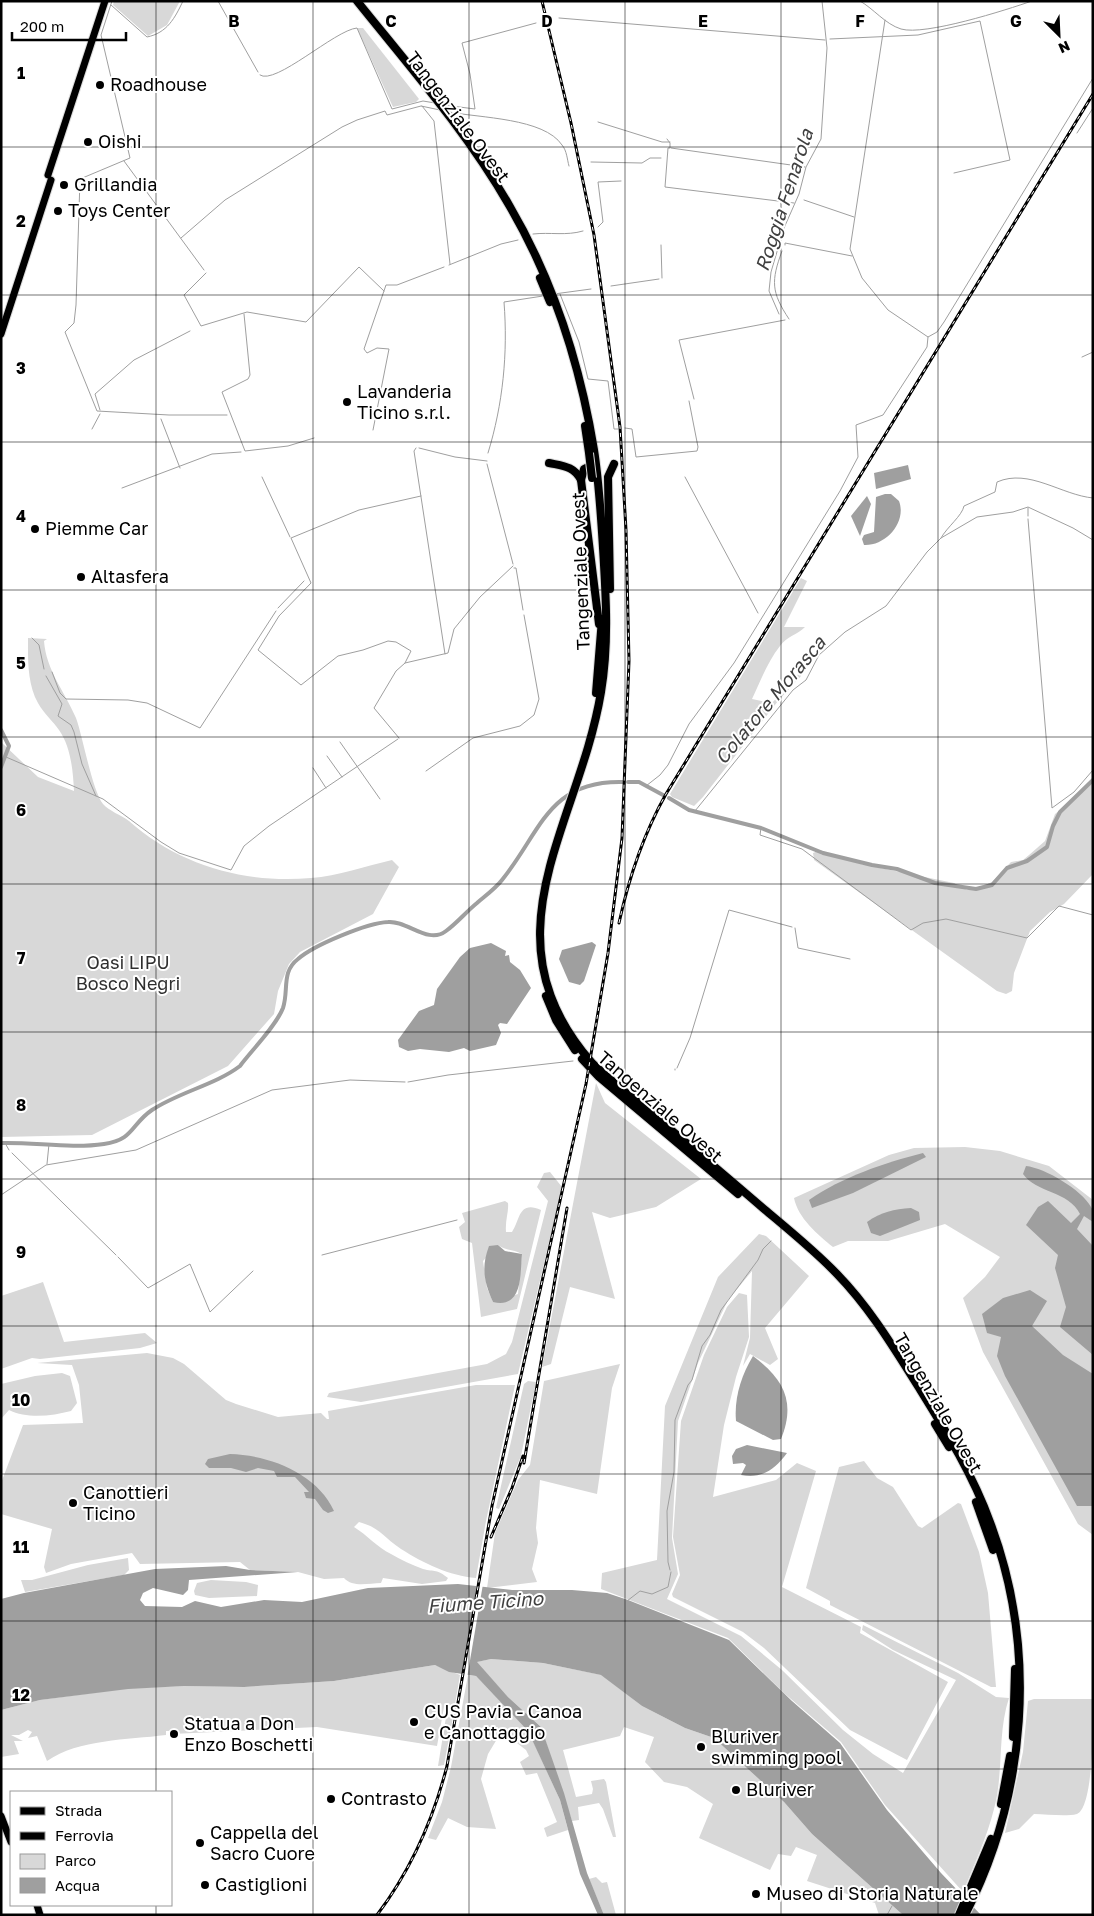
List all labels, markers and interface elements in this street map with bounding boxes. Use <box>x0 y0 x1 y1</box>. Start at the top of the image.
scale bar <box>12 10 126 42</box>
north arrow <box>1034 10 1084 60</box>
text: B <box>228 11 240 31</box>
text: C <box>385 11 397 31</box>
text: D <box>541 11 553 31</box>
text: E <box>698 11 708 31</box>
text: F <box>855 11 865 31</box>
text: G <box>1010 11 1022 31</box>
text: 200 m <box>20 17 64 35</box>
text: N <box>1056 37 1073 57</box>
street label: Tangenziale Ovest <box>402 47 515 186</box>
text: 1 <box>17 63 25 83</box>
place label: Roadhouse <box>110 73 207 95</box>
marker: Roadhouse <box>94 79 106 91</box>
water label: Roggia Fenarola <box>750 125 818 274</box>
place label: Oishi <box>98 130 142 152</box>
marker: Oishi <box>82 136 94 148</box>
place label: Grillandia <box>74 173 157 195</box>
marker: Grillandia <box>58 179 70 191</box>
place label: Toys Center <box>68 199 170 221</box>
marker: Toys Center <box>52 205 64 217</box>
text: 2 <box>16 211 26 231</box>
text: 3 <box>16 358 26 378</box>
place label: Lavanderia Ticino s.r.l. <box>357 380 452 423</box>
marker: Lavanderia Ticino s.r.l. <box>341 396 353 408</box>
street label: Tangenziale Ovest <box>566 492 594 651</box>
text: 4 <box>16 506 26 526</box>
place label: Piemme Car <box>45 517 148 539</box>
marker: Piemme Car <box>29 523 41 535</box>
place label: Altasfera <box>91 565 169 587</box>
marker: Altasfera <box>75 571 87 583</box>
water label: Colatore Morasca <box>709 630 831 768</box>
text: 5 <box>16 653 26 673</box>
text: 6 <box>16 800 26 820</box>
text: 7 <box>17 948 26 968</box>
park label: Oasi LIPU Bosco Negri <box>76 951 180 994</box>
street label: Tangenziale Ovest <box>594 1046 728 1166</box>
text: 8 <box>16 1095 26 1115</box>
text: 9 <box>16 1242 26 1262</box>
street label: Tangenziale Ovest <box>890 1328 988 1477</box>
text: 10 <box>12 1390 30 1410</box>
place label: Canottieri Ticino <box>83 1481 169 1524</box>
marker: Canottieri Ticino <box>67 1497 79 1509</box>
text: 11 <box>13 1537 29 1557</box>
water label: Fiume Ticino <box>426 1586 545 1617</box>
text: 12 <box>12 1685 30 1705</box>
place label: CUS Pavia - Canoa e Canottaggio <box>424 1700 582 1743</box>
place label: Statua a Don Enzo Boschetti <box>184 1712 313 1755</box>
marker: CUS Pavia - Canoa e Canottaggio <box>408 1716 420 1728</box>
place label: Bluriver swimming pool <box>711 1725 842 1768</box>
marker: Statua a Don Enzo Boschetti <box>168 1728 180 1740</box>
marker: Bluriver swimming pool <box>695 1741 707 1753</box>
place label: Bluriver <box>746 1778 814 1800</box>
marker: Bluriver <box>730 1784 742 1796</box>
place label: Contrasto <box>341 1787 427 1809</box>
legend <box>10 1791 172 1906</box>
marker: Contrasto <box>325 1793 337 1805</box>
text: Strada <box>55 1801 102 1819</box>
place label: Cappella del Sacro Cuore <box>210 1821 319 1864</box>
text: Ferrovia <box>55 1826 114 1844</box>
marker: Cappella del Sacro Cuore <box>194 1837 206 1849</box>
text: Parco <box>55 1851 96 1869</box>
place label: Castiglioni <box>215 1873 307 1895</box>
text: Acqua <box>55 1876 100 1894</box>
marker: Castiglioni <box>199 1879 211 1891</box>
place label: Museo di Storia Naturale <box>766 1882 979 1904</box>
marker: Museo di Storia Naturale <box>750 1888 762 1900</box>

